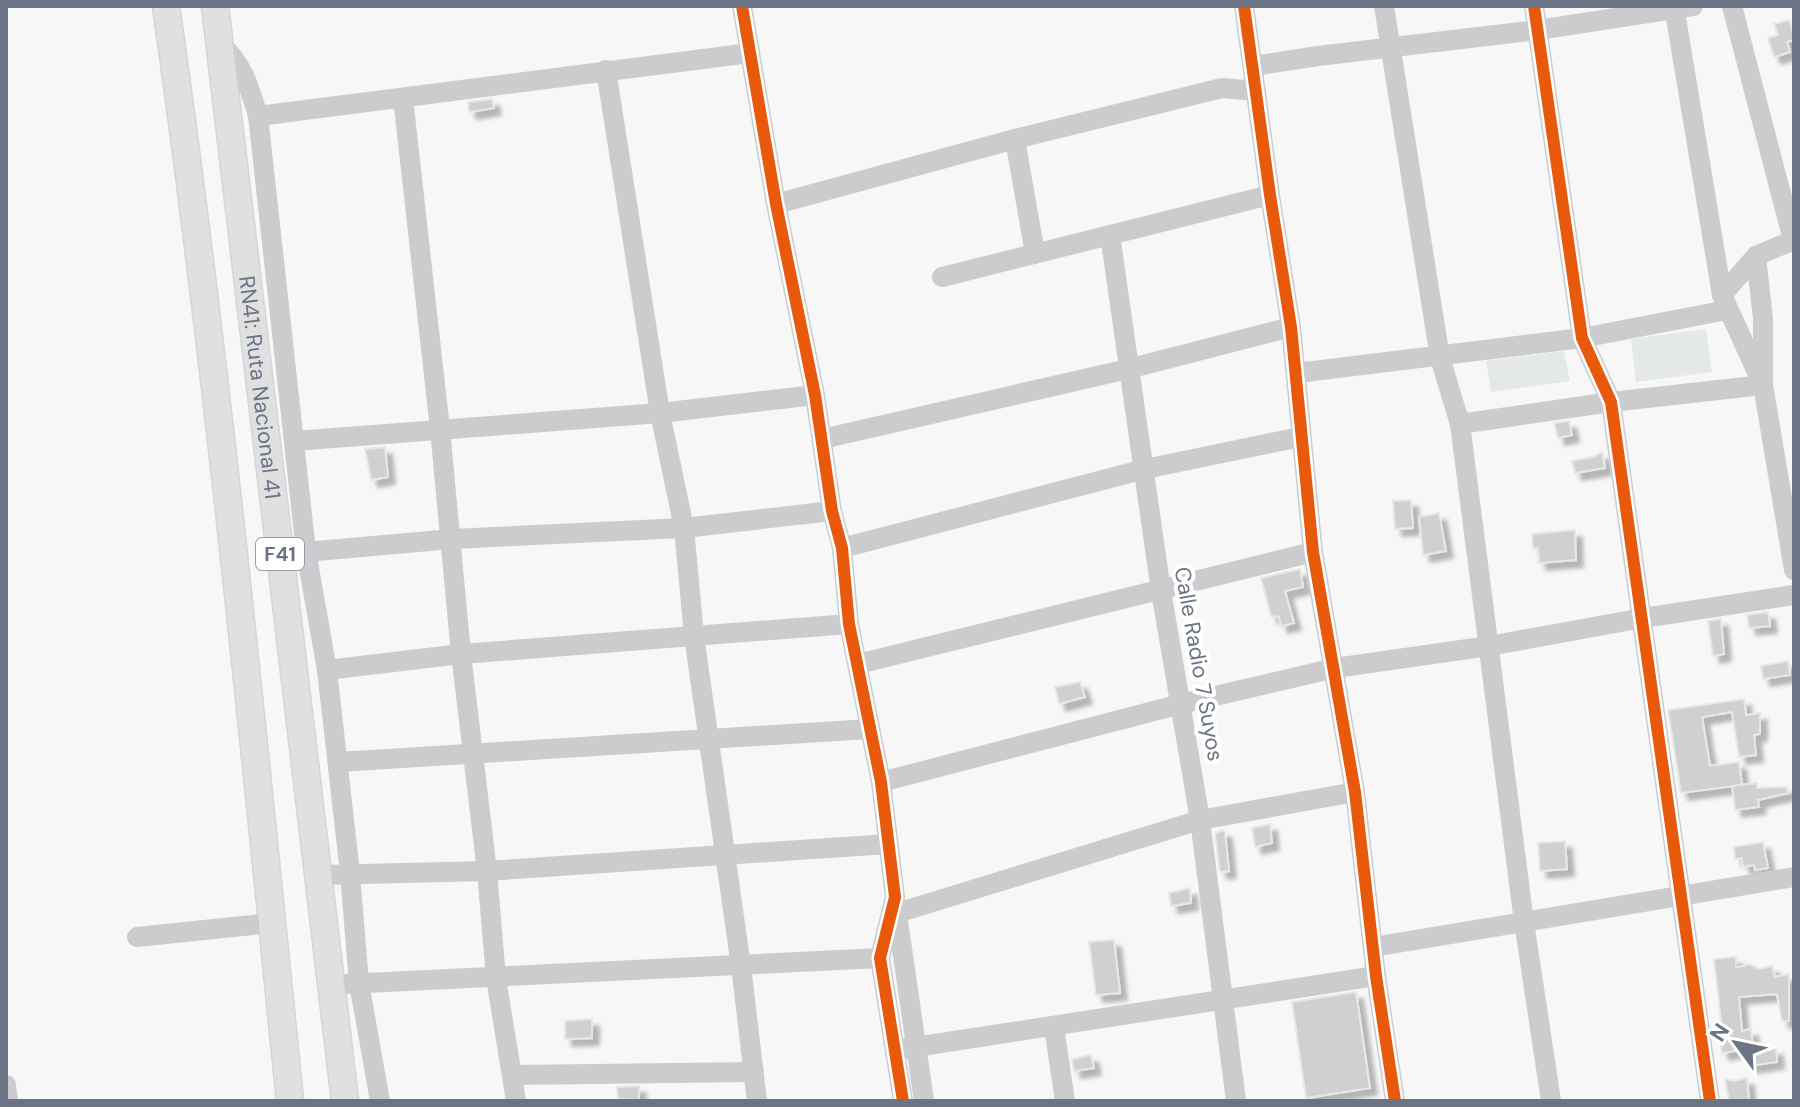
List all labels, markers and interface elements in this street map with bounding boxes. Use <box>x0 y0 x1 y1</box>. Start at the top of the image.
street label: RN41: Ruta Nacional 41 <box>233 274 288 501</box>
road number: F41 <box>256 538 304 570</box>
street label: Calle Radio 7 Suyos <box>1168 565 1230 763</box>
north arrow <box>1696 1003 1776 1083</box>
text: N <box>1703 1018 1736 1047</box>

